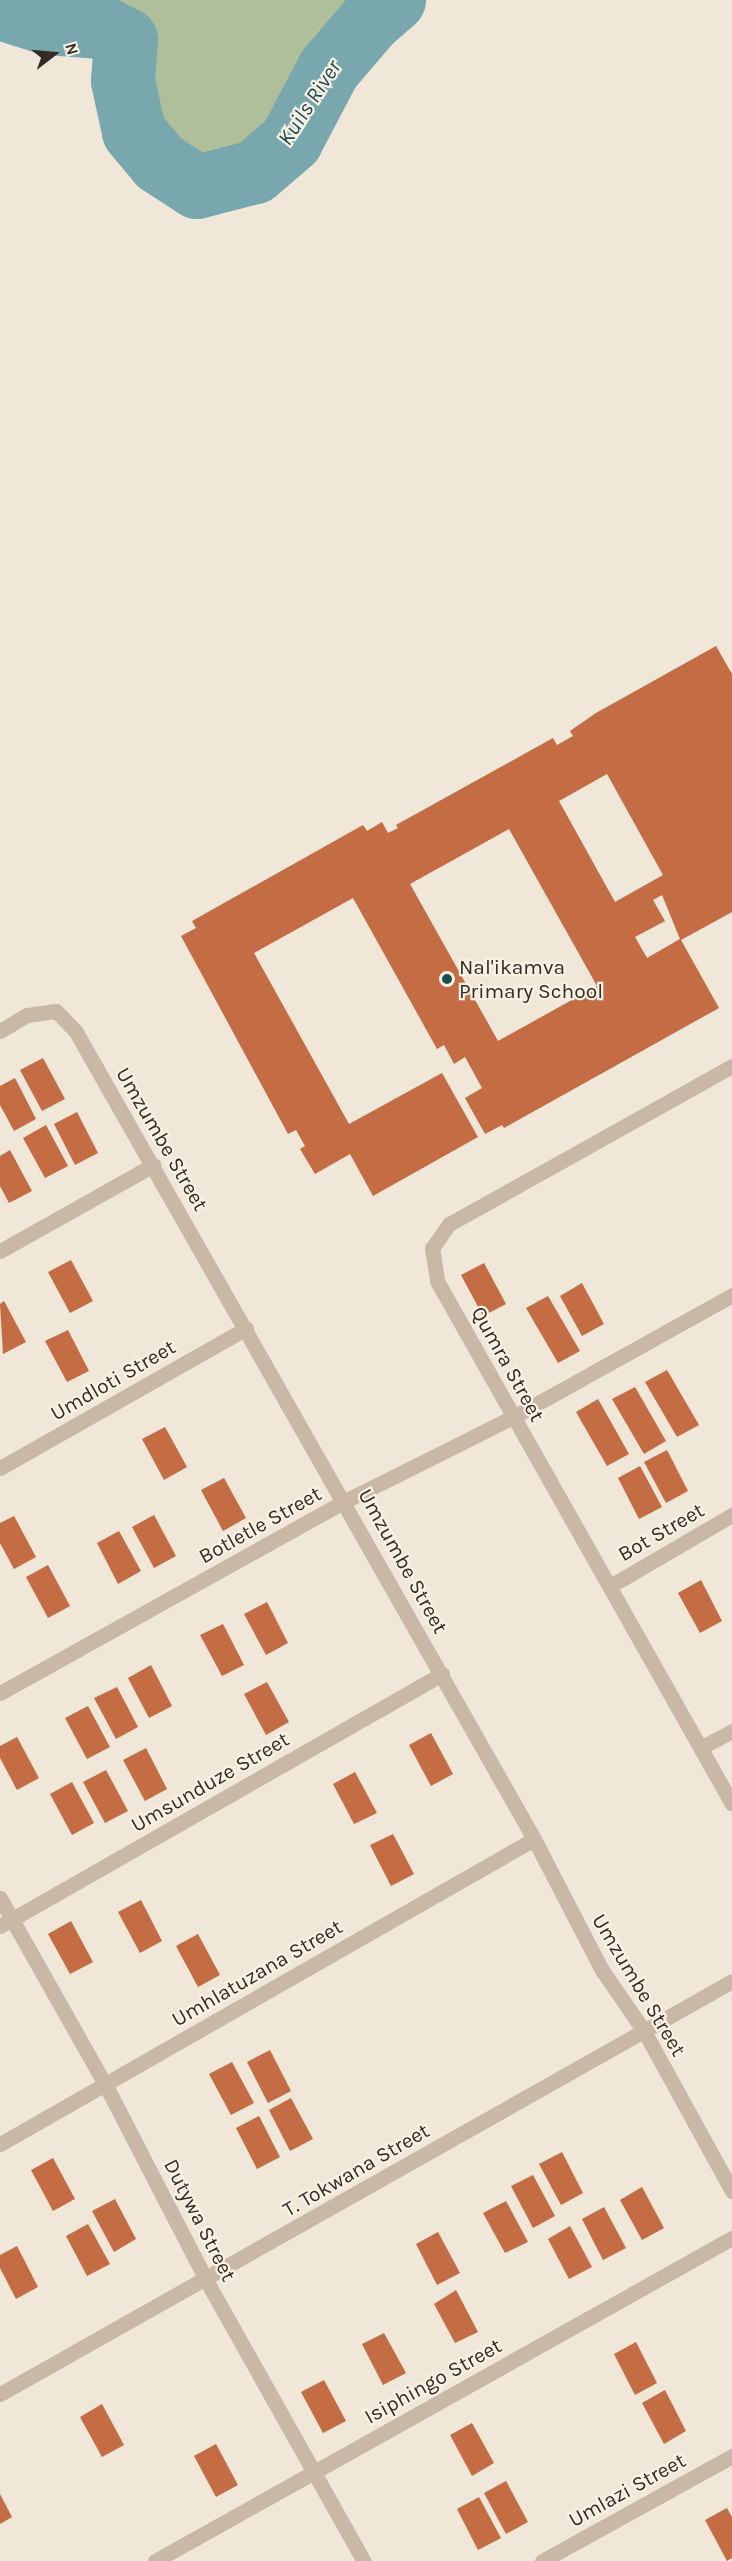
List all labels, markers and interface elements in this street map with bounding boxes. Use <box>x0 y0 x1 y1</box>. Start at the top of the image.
north arrow <box>24 24 84 84</box>
text: N <box>61 41 82 57</box>
water label: Kuils River <box>273 55 347 151</box>
place label: Nal'ikamva Primary School <box>459 954 603 1004</box>
marker: Nal'ikamva Primary School <box>440 972 454 986</box>
street label: Umzumbe Street <box>111 1063 213 1215</box>
street label: Qumra Street <box>466 1302 550 1426</box>
street label: Umdloti Street <box>46 1334 180 1426</box>
street label: Botletle Street <box>194 1481 326 1569</box>
street label: Umzumbe Street <box>353 1484 453 1638</box>
street label: Bot Street <box>614 1497 708 1567</box>
street label: Umsunduze Street <box>126 1727 294 1837</box>
street label: Umzumbe Street <box>587 1909 691 2061</box>
street label: Umhlatuzana Street <box>167 1914 347 2032</box>
street label: T. Tokwana Street <box>278 2118 434 2222</box>
street label: Dutywa Street <box>158 2155 242 2285</box>
street label: Isiphingo Street <box>360 2333 506 2429</box>
street label: Umlazi Street <box>564 2448 690 2532</box>

